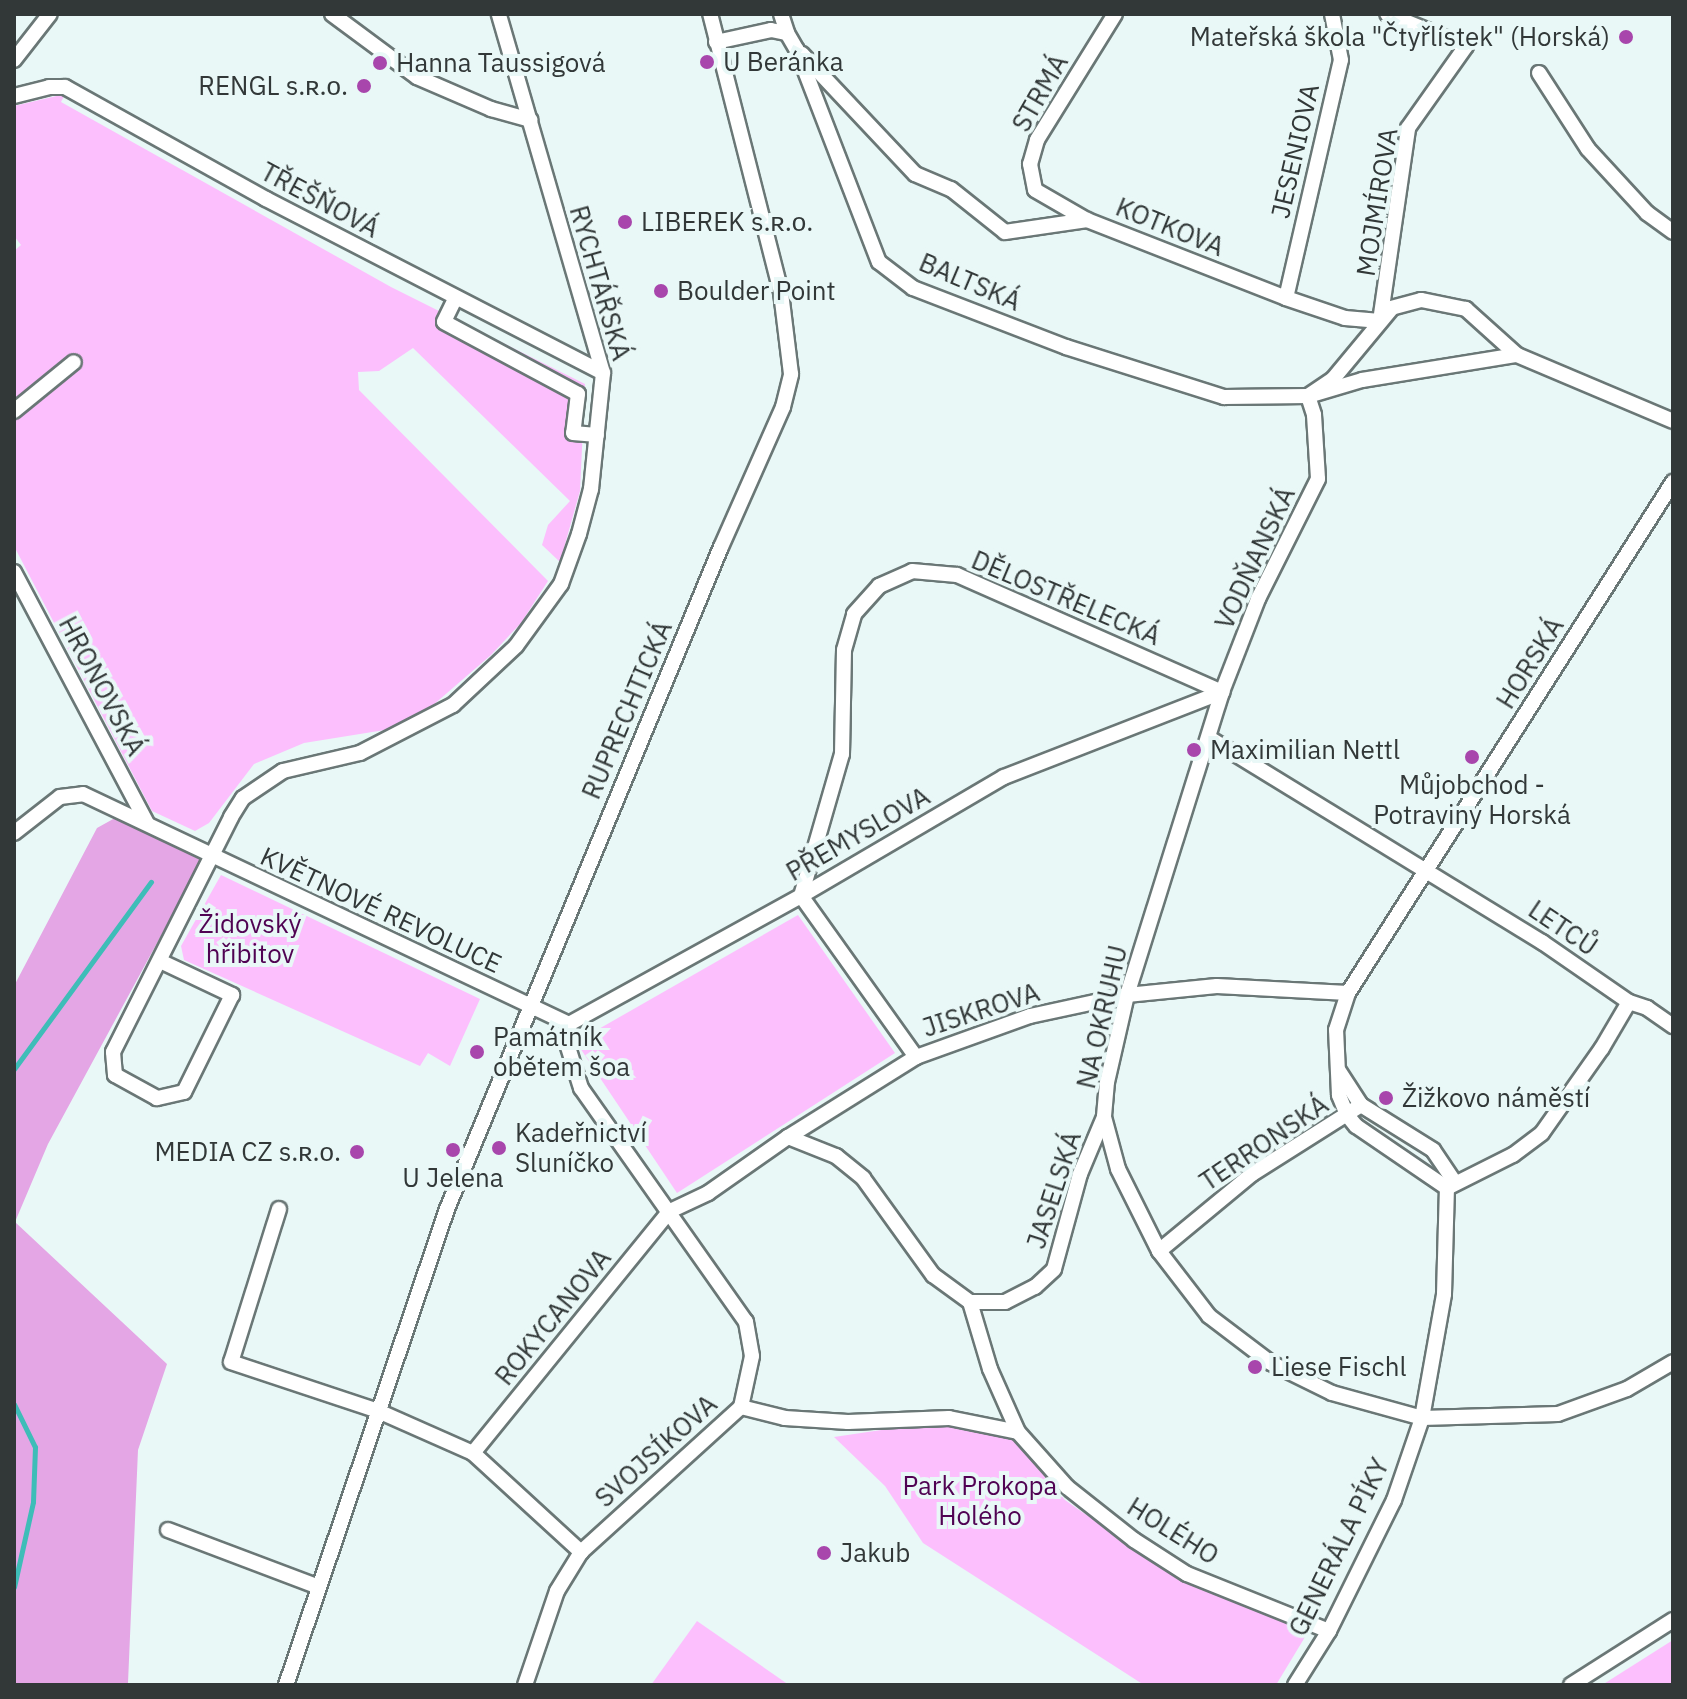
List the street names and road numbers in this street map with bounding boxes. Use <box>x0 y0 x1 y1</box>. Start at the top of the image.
street label: STRMÁ <box>1005 49 1075 137</box>
street label: JESENIOVA <box>1264 81 1326 221</box>
street label: MOJMÍROVA <box>1350 126 1404 278</box>
street label: TŘEŠŇOVÁ <box>255 156 385 244</box>
street label: KOTKOVA <box>1111 191 1229 263</box>
street label: RYCHTÁŘSKÁ <box>563 202 637 364</box>
street label: BALTSKÁ <box>914 247 1026 317</box>
street label: VODŇANSKÁ <box>1209 482 1301 634</box>
street label: DĚLOSTŘELECKÁ <box>967 544 1165 652</box>
street label: HRONOVSKÁ <box>52 611 152 761</box>
street label: HORSKÁ <box>1490 612 1570 714</box>
street label: RUPRECHTICKÁ <box>575 616 679 804</box>
street label: PŘEMYSLOVA <box>781 780 935 888</box>
street label: KVĚTNOVÉ REVOLUCE <box>256 840 506 980</box>
street label: LETCŮ <box>1523 894 1603 962</box>
street label: NA OKRUHU <box>1070 942 1134 1092</box>
street label: JISKROVA <box>919 976 1043 1044</box>
street label: TERRONSKÁ <box>1194 1089 1334 1197</box>
street label: JASELSKÁ <box>1020 1127 1088 1253</box>
street label: ROKYCANOVA <box>489 1243 617 1391</box>
street label: SVOJSÍKOVA <box>589 1388 723 1514</box>
street label: GENERÁLA PÍKY <box>1282 1453 1396 1641</box>
street label: HOLÉHO <box>1122 1491 1224 1571</box>

